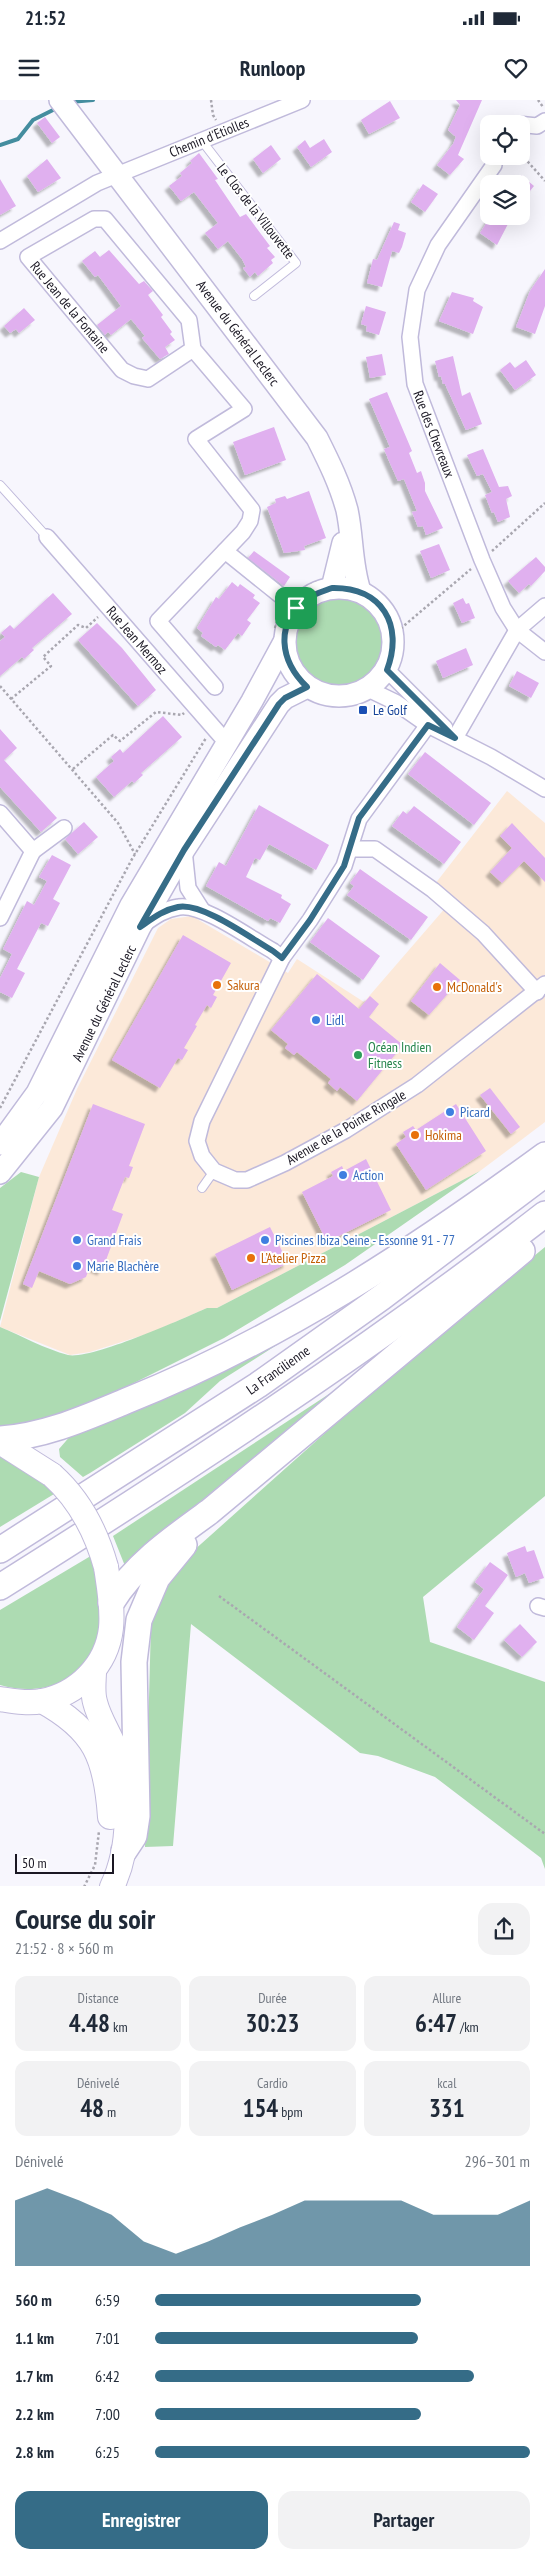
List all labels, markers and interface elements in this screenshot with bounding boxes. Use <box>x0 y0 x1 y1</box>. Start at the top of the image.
text: 21:52 <box>25 6 66 30</box>
icon: menu <box>15 54 43 82</box>
text: Runloop <box>240 54 305 82</box>
icon: heart <box>502 54 530 82</box>
street label: Chemin d'Etiolles <box>167 113 252 161</box>
map controls <box>480 115 530 225</box>
button: locate <box>480 115 530 165</box>
street label: Le Clos de la Villouvette <box>213 160 299 263</box>
button: layers <box>480 175 530 225</box>
street label: Rue Jean de la Fontaine <box>26 257 114 357</box>
street label: Avenue du Général Leclerc <box>192 277 284 389</box>
street label: Rue des Chevreaux <box>409 388 459 480</box>
pin <box>275 587 317 629</box>
icon: arrive <box>282 594 310 622</box>
street label: Rue Jean Mermoz <box>103 602 171 678</box>
place label: Le Golf <box>373 701 407 719</box>
marker: Le Golf <box>357 704 369 716</box>
street label: Avenue du Général Leclerc <box>68 942 140 1064</box>
place label: Sakura <box>227 976 260 994</box>
place label: McDonald's <box>447 978 502 996</box>
marker: Sakura <box>211 979 223 991</box>
marker: McDonald's <box>431 981 443 993</box>
place label: Lidl <box>326 1011 345 1029</box>
marker: Lidl <box>310 1014 322 1026</box>
place label: Océan Indien Fitness <box>368 1038 431 1072</box>
marker: Océan Indien Fitness <box>352 1049 364 1061</box>
street label: Avenue de la Pointe Ringale <box>283 1085 409 1169</box>
place label: Picard <box>460 1103 490 1121</box>
marker: Picard <box>444 1106 456 1118</box>
place label: Hokima <box>425 1126 462 1144</box>
marker: Hokima <box>409 1129 421 1141</box>
place label: Action <box>353 1166 384 1184</box>
marker: Action <box>337 1169 349 1181</box>
place label: Grand Frais <box>87 1231 142 1249</box>
place label: Piscines Ibiza Seine - Essonne 91 - 77 <box>275 1231 455 1249</box>
marker: Grand Frais <box>71 1234 83 1246</box>
marker: Piscines Ibiza Seine - Essonne 91 - 77 <box>259 1234 271 1246</box>
place label: L’Atelier Pizza <box>261 1249 326 1267</box>
marker: L’Atelier Pizza <box>245 1252 257 1264</box>
place label: Marie Blachère <box>87 1257 159 1275</box>
marker: Marie Blachère <box>71 1260 83 1272</box>
street label: La Francilienne <box>243 1341 314 1399</box>
scale bar <box>15 1852 114 1875</box>
text: 50 m <box>22 1854 47 1872</box>
text: Course du soir <box>15 1900 155 1937</box>
button: share <box>478 1903 530 1955</box>
text: 21:52 · 8 × 560 m <box>15 1938 113 1958</box>
text: Distance <box>78 1989 119 2007</box>
text: Durée <box>258 1989 287 2007</box>
text: Allure <box>432 1989 461 2007</box>
text: 4.48 <box>69 2007 110 2039</box>
text: 30:23 <box>245 2007 300 2039</box>
text: 6:47 <box>415 2007 457 2039</box>
text: km <box>110 2018 128 2036</box>
text: /km <box>457 2018 479 2036</box>
text: Dénivelé <box>77 2074 119 2092</box>
text: Cardio <box>257 2074 288 2092</box>
text: kcal <box>437 2074 456 2092</box>
text: 48 <box>80 2092 104 2124</box>
text: 154 <box>242 2092 278 2124</box>
text: 331 <box>429 2092 465 2124</box>
text: m <box>104 2103 116 2121</box>
text: bpm <box>278 2103 303 2121</box>
text: Dénivelé <box>15 2151 64 2171</box>
text: 296–301 m <box>465 2151 530 2171</box>
text: 560 m <box>15 2290 52 2310</box>
text: 6:59 <box>95 2290 120 2310</box>
text: 1.1 km <box>15 2328 54 2348</box>
text: 7:01 <box>95 2328 120 2348</box>
text: 1.7 km <box>15 2366 53 2386</box>
text: 6:42 <box>95 2366 120 2386</box>
text: 2.2 km <box>15 2404 54 2424</box>
text: 7:00 <box>95 2404 120 2424</box>
text: 2.8 km <box>15 2442 54 2462</box>
text: 6:25 <box>95 2442 120 2462</box>
button: Enregistrer <box>15 2491 268 2549</box>
button: Partager <box>278 2491 530 2549</box>

